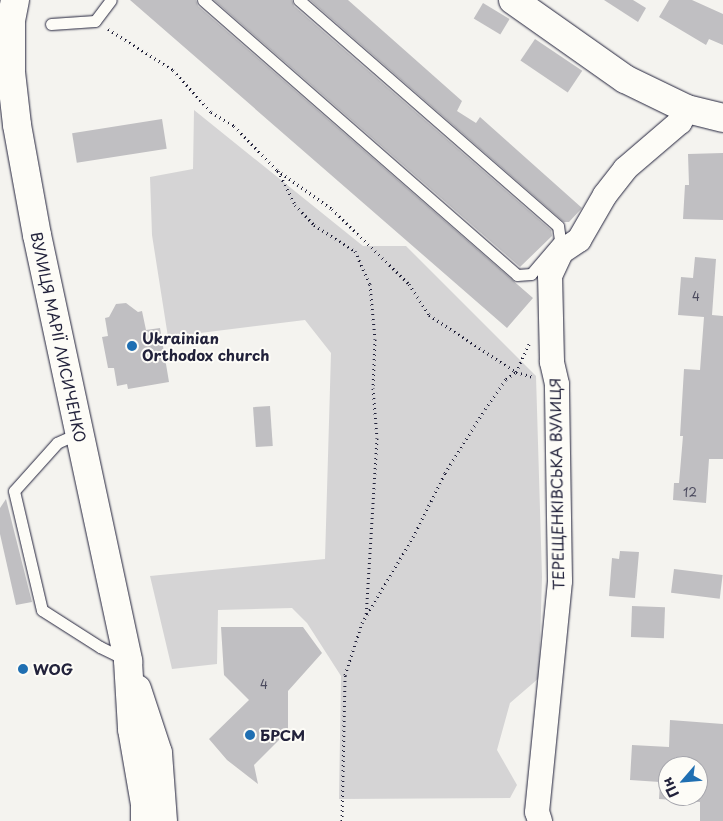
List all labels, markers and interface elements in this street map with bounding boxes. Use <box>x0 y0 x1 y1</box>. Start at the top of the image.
street label: ВУЛИЦЯ МАРІЇ ЛИСИЧЕНКО <box>28 229 90 445</box>
house number: 4 <box>692 290 700 304</box>
place label: Ukrainian Orthodox church <box>142 328 270 363</box>
marker: Ukrainian Orthodox church <box>126 340 138 352</box>
street label: ТЕРЕЩЕНКІВСЬКА ВУЛИЦЯ <box>545 378 567 590</box>
house number: 12 <box>683 486 697 500</box>
place label: WOG <box>33 660 73 678</box>
marker: WOG <box>17 663 29 675</box>
house number: 4 <box>260 678 268 692</box>
place label: БРСМ <box>260 726 305 744</box>
marker: БРСМ <box>244 729 256 741</box>
north arrow <box>658 756 708 806</box>
text: Пн <box>656 774 684 801</box>

